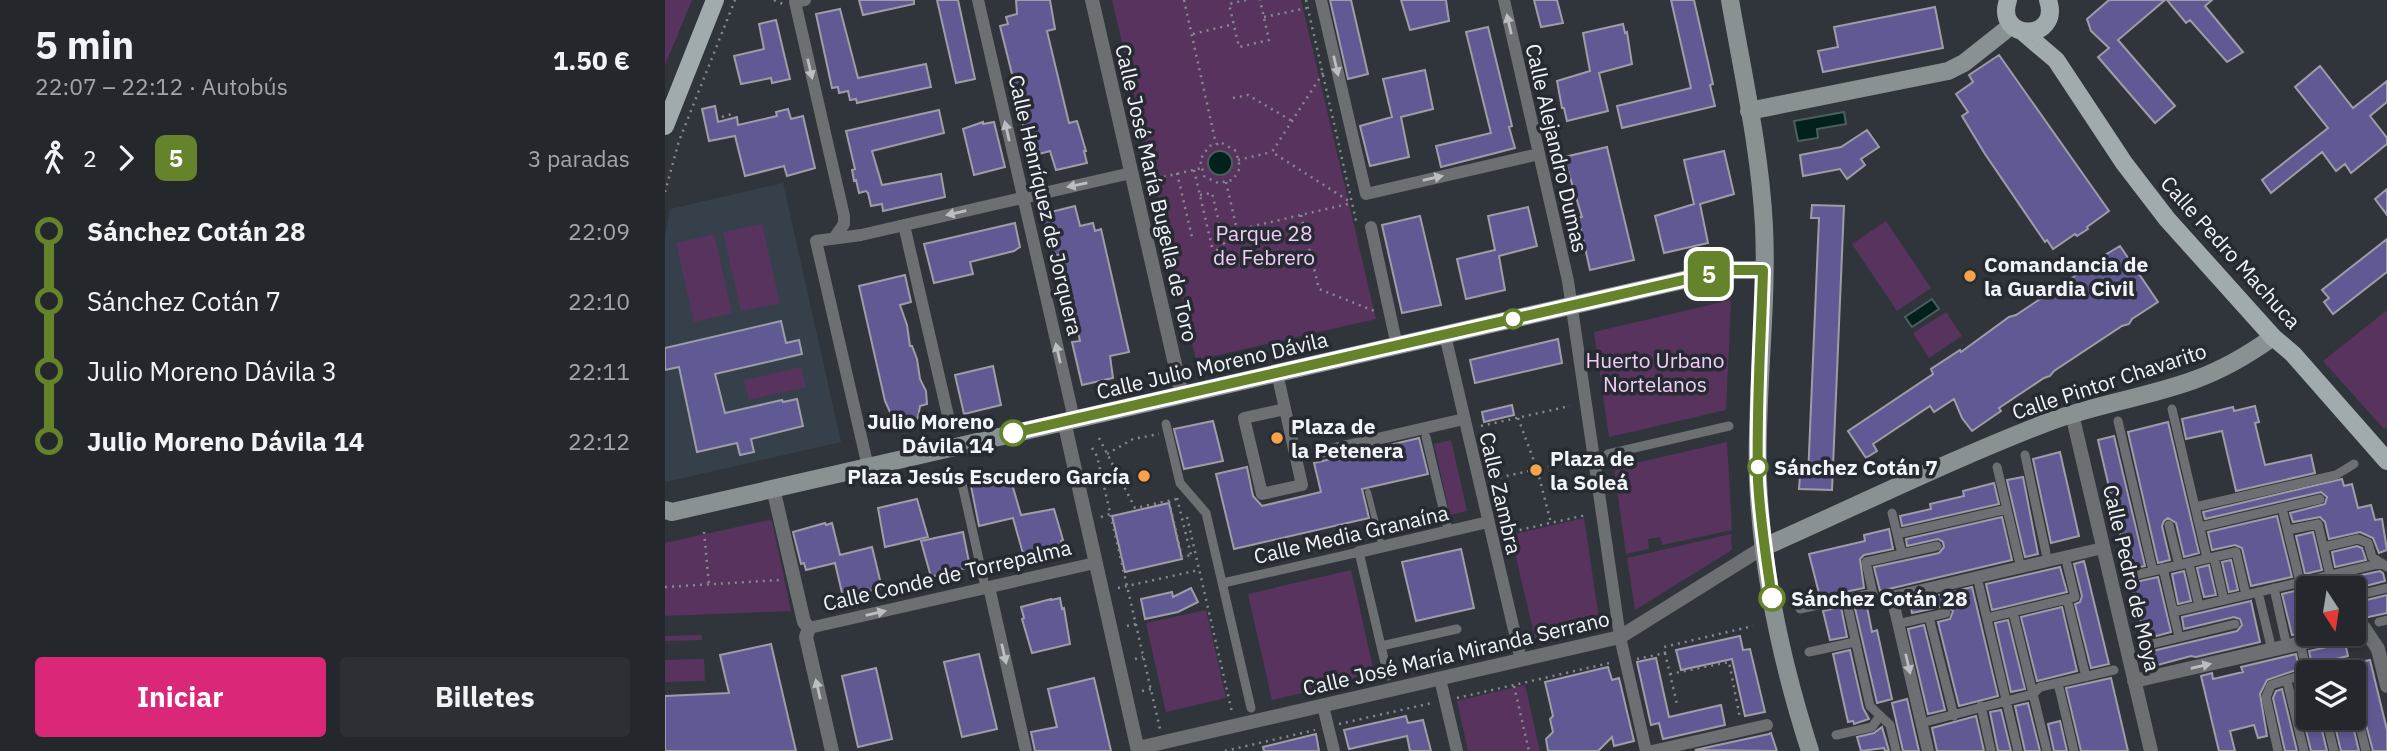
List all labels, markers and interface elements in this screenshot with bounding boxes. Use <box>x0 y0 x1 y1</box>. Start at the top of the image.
one-way arrow <box>1504 13 1515 35</box>
text: 5 min <box>35 20 134 69</box>
street label: Calle José María Bugella de Toro <box>1109 41 1205 345</box>
street label: Calle Alejandro Dumas <box>1519 41 1595 255</box>
text: 1.50 € <box>553 43 630 77</box>
one-way arrow <box>1331 56 1342 78</box>
one-way arrow <box>805 58 816 80</box>
text: 22:07 – 22:12 · Autobús <box>35 71 288 101</box>
street label: Calle Henríquez de Jorquera <box>1002 72 1090 338</box>
one-way arrow <box>1002 120 1013 142</box>
icon: walk <box>35 139 73 177</box>
icon: forward <box>107 139 145 177</box>
text: 5 <box>169 142 183 174</box>
text: 2 <box>83 143 97 173</box>
text: 3 paradas <box>528 143 630 173</box>
street label: Calle Pedro Machuca <box>2155 169 2307 335</box>
one-way arrow <box>1422 173 1444 184</box>
one-way arrow <box>1066 180 1088 191</box>
one-way arrow <box>945 208 967 219</box>
text: Sánchez Cotán 28 <box>87 214 306 248</box>
text: 22:09 <box>568 216 630 246</box>
park label: Parque 28 de Febrero <box>1213 219 1315 271</box>
place label: Comandancia de la Guardia Civil <box>1984 250 2149 302</box>
line badge: 5 <box>1686 251 1732 297</box>
text: 5 <box>1702 258 1716 290</box>
marker: Comandancia de la Guardia Civil <box>1962 268 1978 284</box>
text: Sánchez Cotán 7 <box>87 284 281 318</box>
text: 22:10 <box>568 286 630 316</box>
unlabelled marker <box>1503 309 1523 329</box>
street label: Calle Julio Moreno Dávila <box>1094 325 1330 405</box>
street label: Calle Pintor Chavarito <box>2008 336 2210 426</box>
one-way arrow <box>1053 342 1064 364</box>
park label: Huerto Urbano Nortelanos <box>1585 346 1725 398</box>
text: Julio Moreno Dávila 3 <box>87 354 337 388</box>
text: 22:11 <box>568 356 630 386</box>
place label: Julio Moreno Dávila 14 <box>867 407 994 459</box>
place label: Plaza de la Petenera <box>1291 412 1404 464</box>
marker: Julio Moreno Dávila 14 <box>1000 420 1026 446</box>
text: Julio Moreno Dávila 14 <box>87 424 364 458</box>
text: 22:12 <box>568 426 630 456</box>
street label: Calle Zambra <box>1473 429 1529 557</box>
marker: Plaza de la Petenera <box>1269 430 1285 446</box>
place label: Plaza de la Soleá <box>1550 444 1635 496</box>
place label: Sánchez Cotán 7 <box>1774 453 1938 481</box>
marker: Sánchez Cotán 7 <box>1748 457 1768 477</box>
place label: Plaza Jesús Escudero García <box>847 462 1130 490</box>
marker: Plaza de la Soleá <box>1528 462 1544 478</box>
marker: Plaza Jesús Escudero García <box>1136 468 1152 484</box>
street label: Calle Pedro de Moya <box>2097 482 2167 674</box>
street label: Calle Media Granaína <box>1251 498 1451 570</box>
street label: Calle Conde de Torrepalma <box>820 533 1074 617</box>
north arrow <box>2296 576 2366 646</box>
map controls <box>2296 576 2366 730</box>
place label: Sánchez Cotán 28 <box>1791 584 1968 612</box>
marker: Sánchez Cotán 28 <box>1759 585 1785 611</box>
street label: Calle José María Miranda Serrano <box>1300 604 1612 702</box>
one-way arrow <box>865 607 887 618</box>
one-way arrow <box>999 643 1010 665</box>
one-way arrow <box>1903 653 1914 675</box>
button: Iniciar <box>35 657 326 737</box>
button: Billetes <box>340 657 630 737</box>
one-way arrow <box>2190 660 2212 671</box>
button: layers <box>2296 660 2366 730</box>
one-way arrow <box>812 678 823 700</box>

